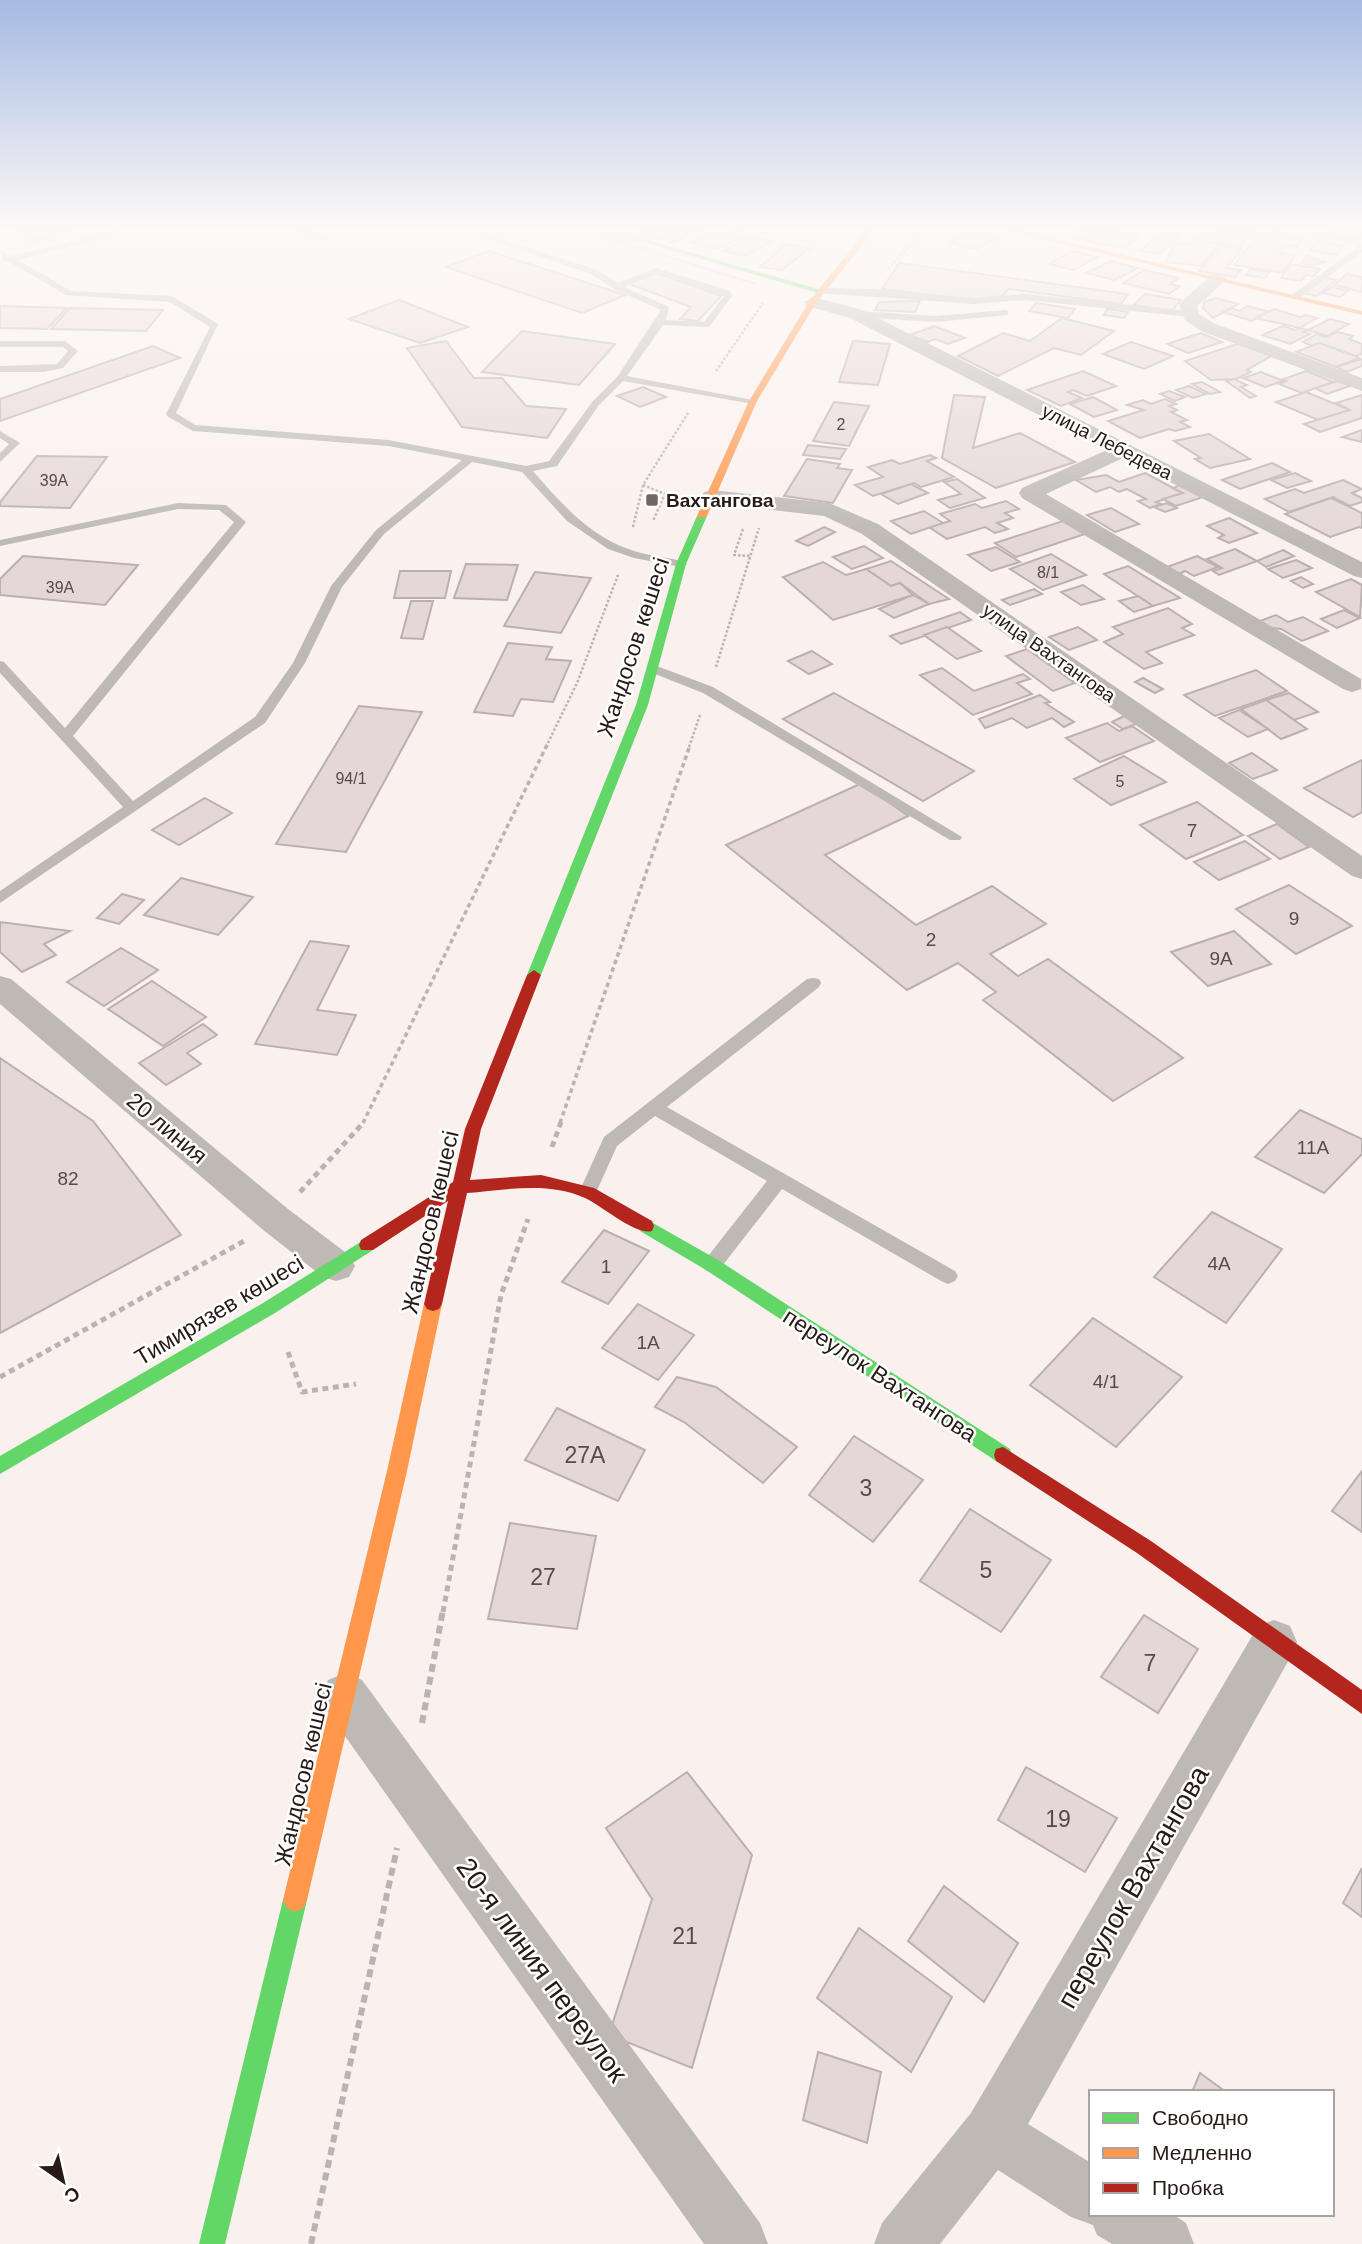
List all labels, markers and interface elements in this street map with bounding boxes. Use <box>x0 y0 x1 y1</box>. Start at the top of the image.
street label: улица Лебедева <box>1038 400 1176 484</box>
house number: 2 <box>837 416 846 433</box>
house number: 39А <box>40 472 69 489</box>
place label: Вахтангова <box>666 490 774 511</box>
marker: Вахтангова <box>644 492 660 508</box>
street label: Жандосов көшесі <box>592 554 674 740</box>
house number: 8/1 <box>1037 564 1059 581</box>
house number: 39А <box>46 579 75 596</box>
street label: улица Вахтангова <box>979 599 1120 707</box>
house number: 94/1 <box>335 770 367 787</box>
house number: 5 <box>1116 773 1125 790</box>
house number: 7 <box>1187 820 1197 841</box>
house number: 9 <box>1289 908 1299 929</box>
house number: 2 <box>926 929 936 950</box>
house number: 9А <box>1209 948 1233 969</box>
street label: 20 линия <box>122 1087 212 1169</box>
street label: Жандосов көшесі <box>396 1128 464 1316</box>
house number: 11А <box>1297 1137 1330 1158</box>
house number: 82 <box>57 1168 79 1189</box>
street label: Тимирязев көшесі <box>130 1249 308 1371</box>
house number: 4А <box>1207 1253 1231 1274</box>
house number: 1 <box>601 1256 611 1277</box>
street label: переулок Вахтангова <box>779 1303 982 1447</box>
house number: 1А <box>636 1332 660 1353</box>
house number: 4/1 <box>1093 1371 1119 1392</box>
house number: 27А <box>565 1442 606 1468</box>
house number: 3 <box>860 1475 872 1501</box>
house number: 5 <box>980 1557 992 1583</box>
house number: 27 <box>530 1564 556 1590</box>
house number: 7 <box>1144 1650 1156 1676</box>
street label: Жандосов көшесі <box>269 1680 337 1868</box>
street label: переулок Вахтангова <box>1051 1760 1215 2013</box>
house number: 19 <box>1045 1806 1071 1832</box>
street label: 20-я линия переулок <box>450 1852 634 2088</box>
house number: 21 <box>672 1923 698 1949</box>
legend <box>1089 2090 1334 2216</box>
text: Свободно <box>1152 2106 1249 2129</box>
text: Медленно <box>1152 2141 1252 2164</box>
north arrow <box>28 2146 98 2216</box>
text: Пробка <box>1152 2176 1224 2199</box>
text: С <box>60 2182 84 2207</box>

